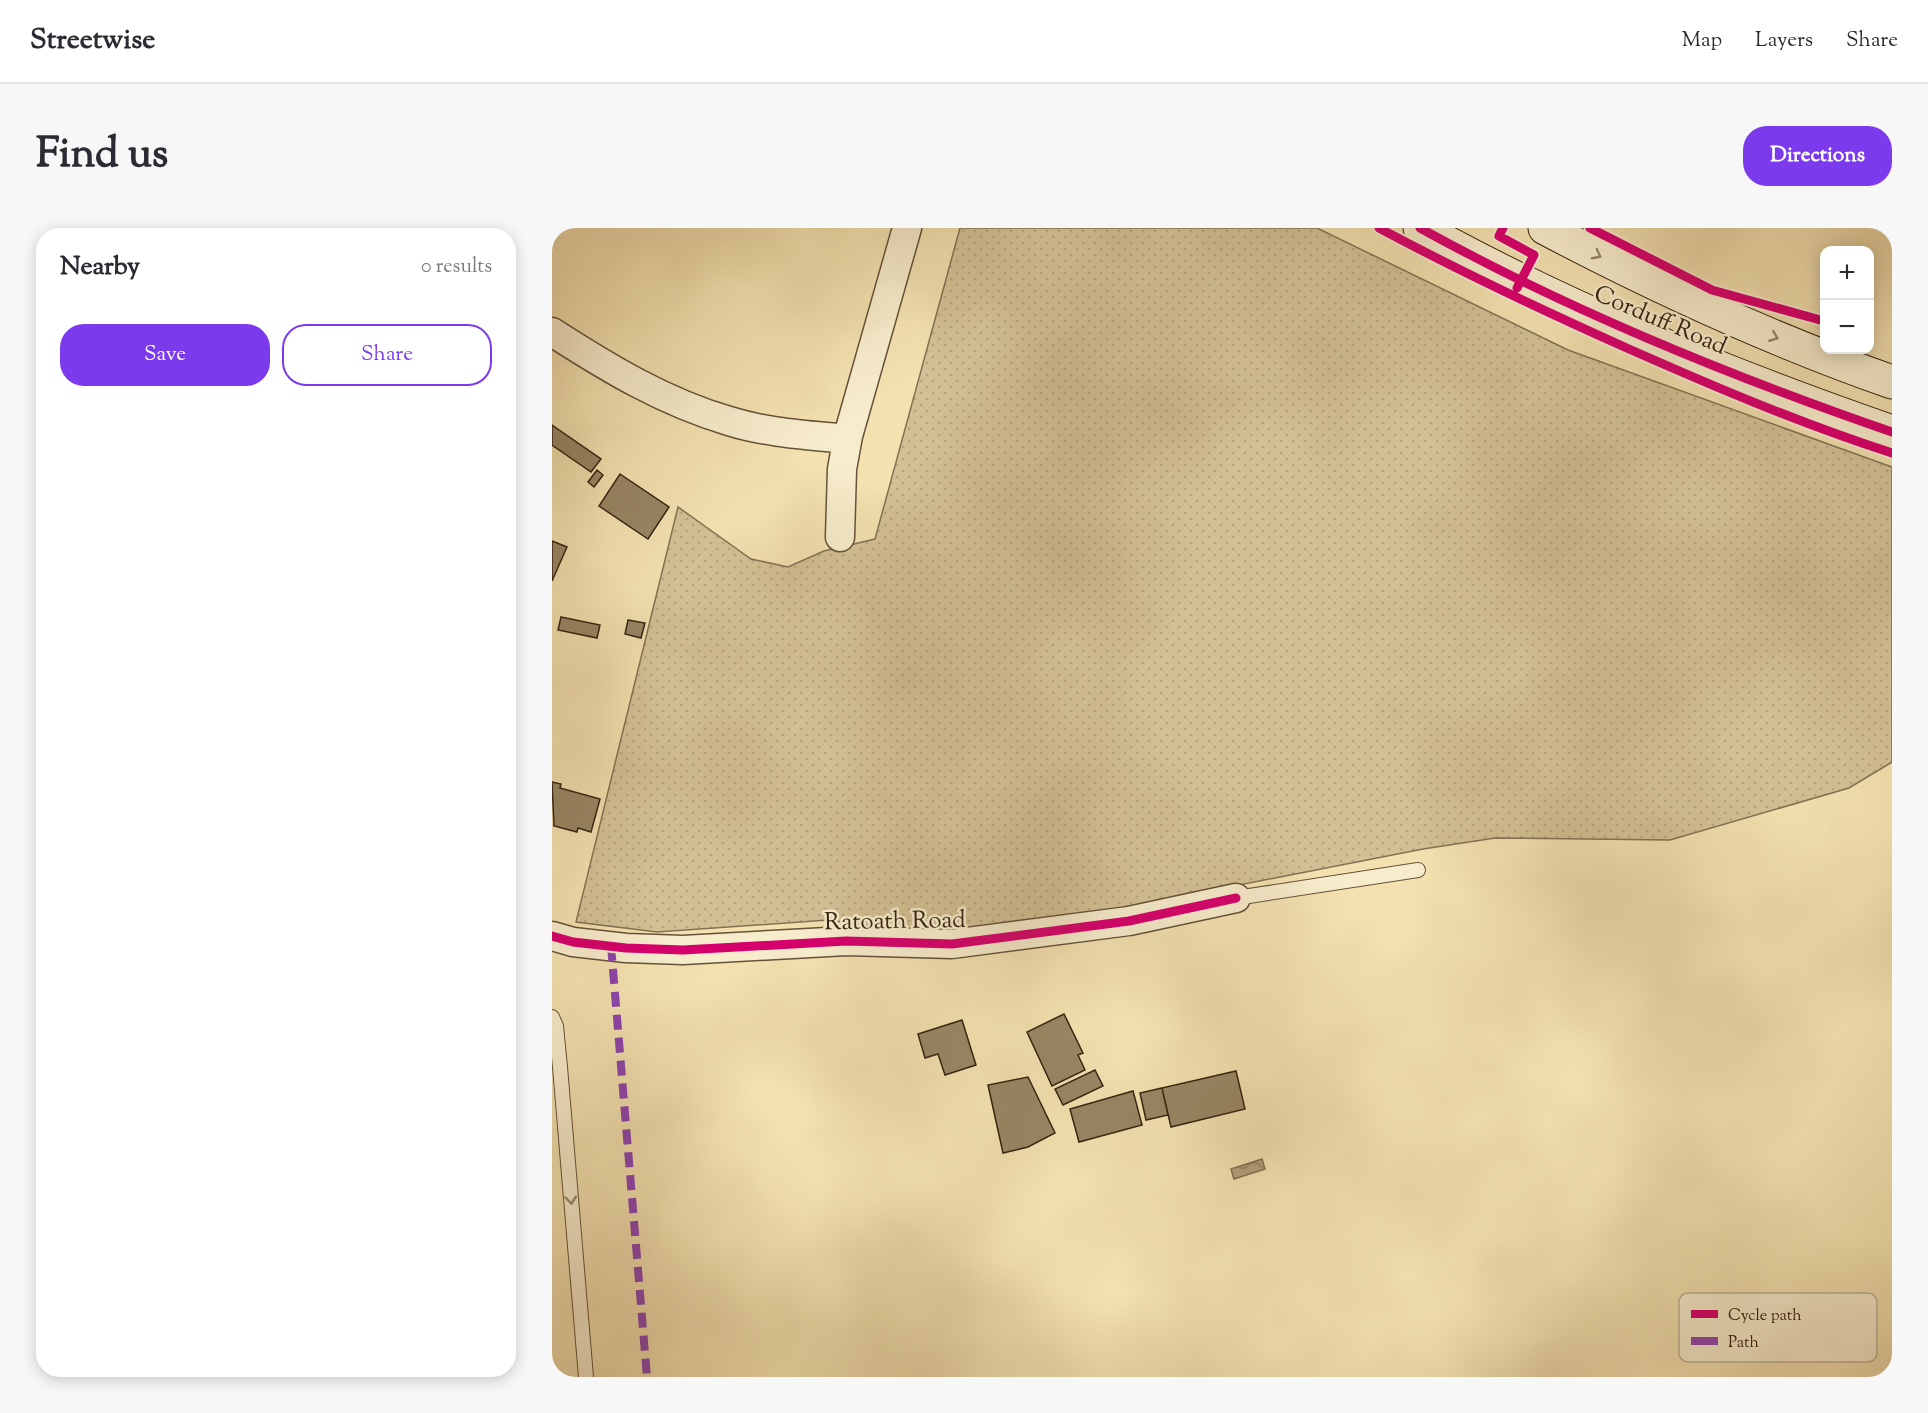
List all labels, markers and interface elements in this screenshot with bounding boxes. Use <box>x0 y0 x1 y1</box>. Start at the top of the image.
text: Streetwise <box>30 21 155 61</box>
text: Map <box>1682 26 1722 56</box>
text: Layers <box>1755 26 1813 56</box>
text: Share <box>1846 26 1898 56</box>
text: Find us <box>36 126 168 186</box>
button: Directions <box>1743 126 1892 186</box>
map controls <box>1820 246 1874 354</box>
button: + <box>1820 246 1874 300</box>
one-way arrow <box>1590 248 1601 259</box>
text: Nearby <box>60 249 140 286</box>
text: 0 results <box>421 253 492 282</box>
street label: Corduff Road <box>1588 278 1732 364</box>
button: − <box>1820 300 1874 354</box>
button: Save <box>60 324 270 386</box>
button: Share <box>282 324 492 386</box>
one-way arrow <box>1768 330 1779 342</box>
street label: Ratoath Road <box>824 904 967 940</box>
one-way arrow <box>564 1196 577 1205</box>
legend <box>1679 1293 1877 1362</box>
text: Cycle path <box>1728 1305 1802 1328</box>
text: Path <box>1728 1332 1759 1355</box>

